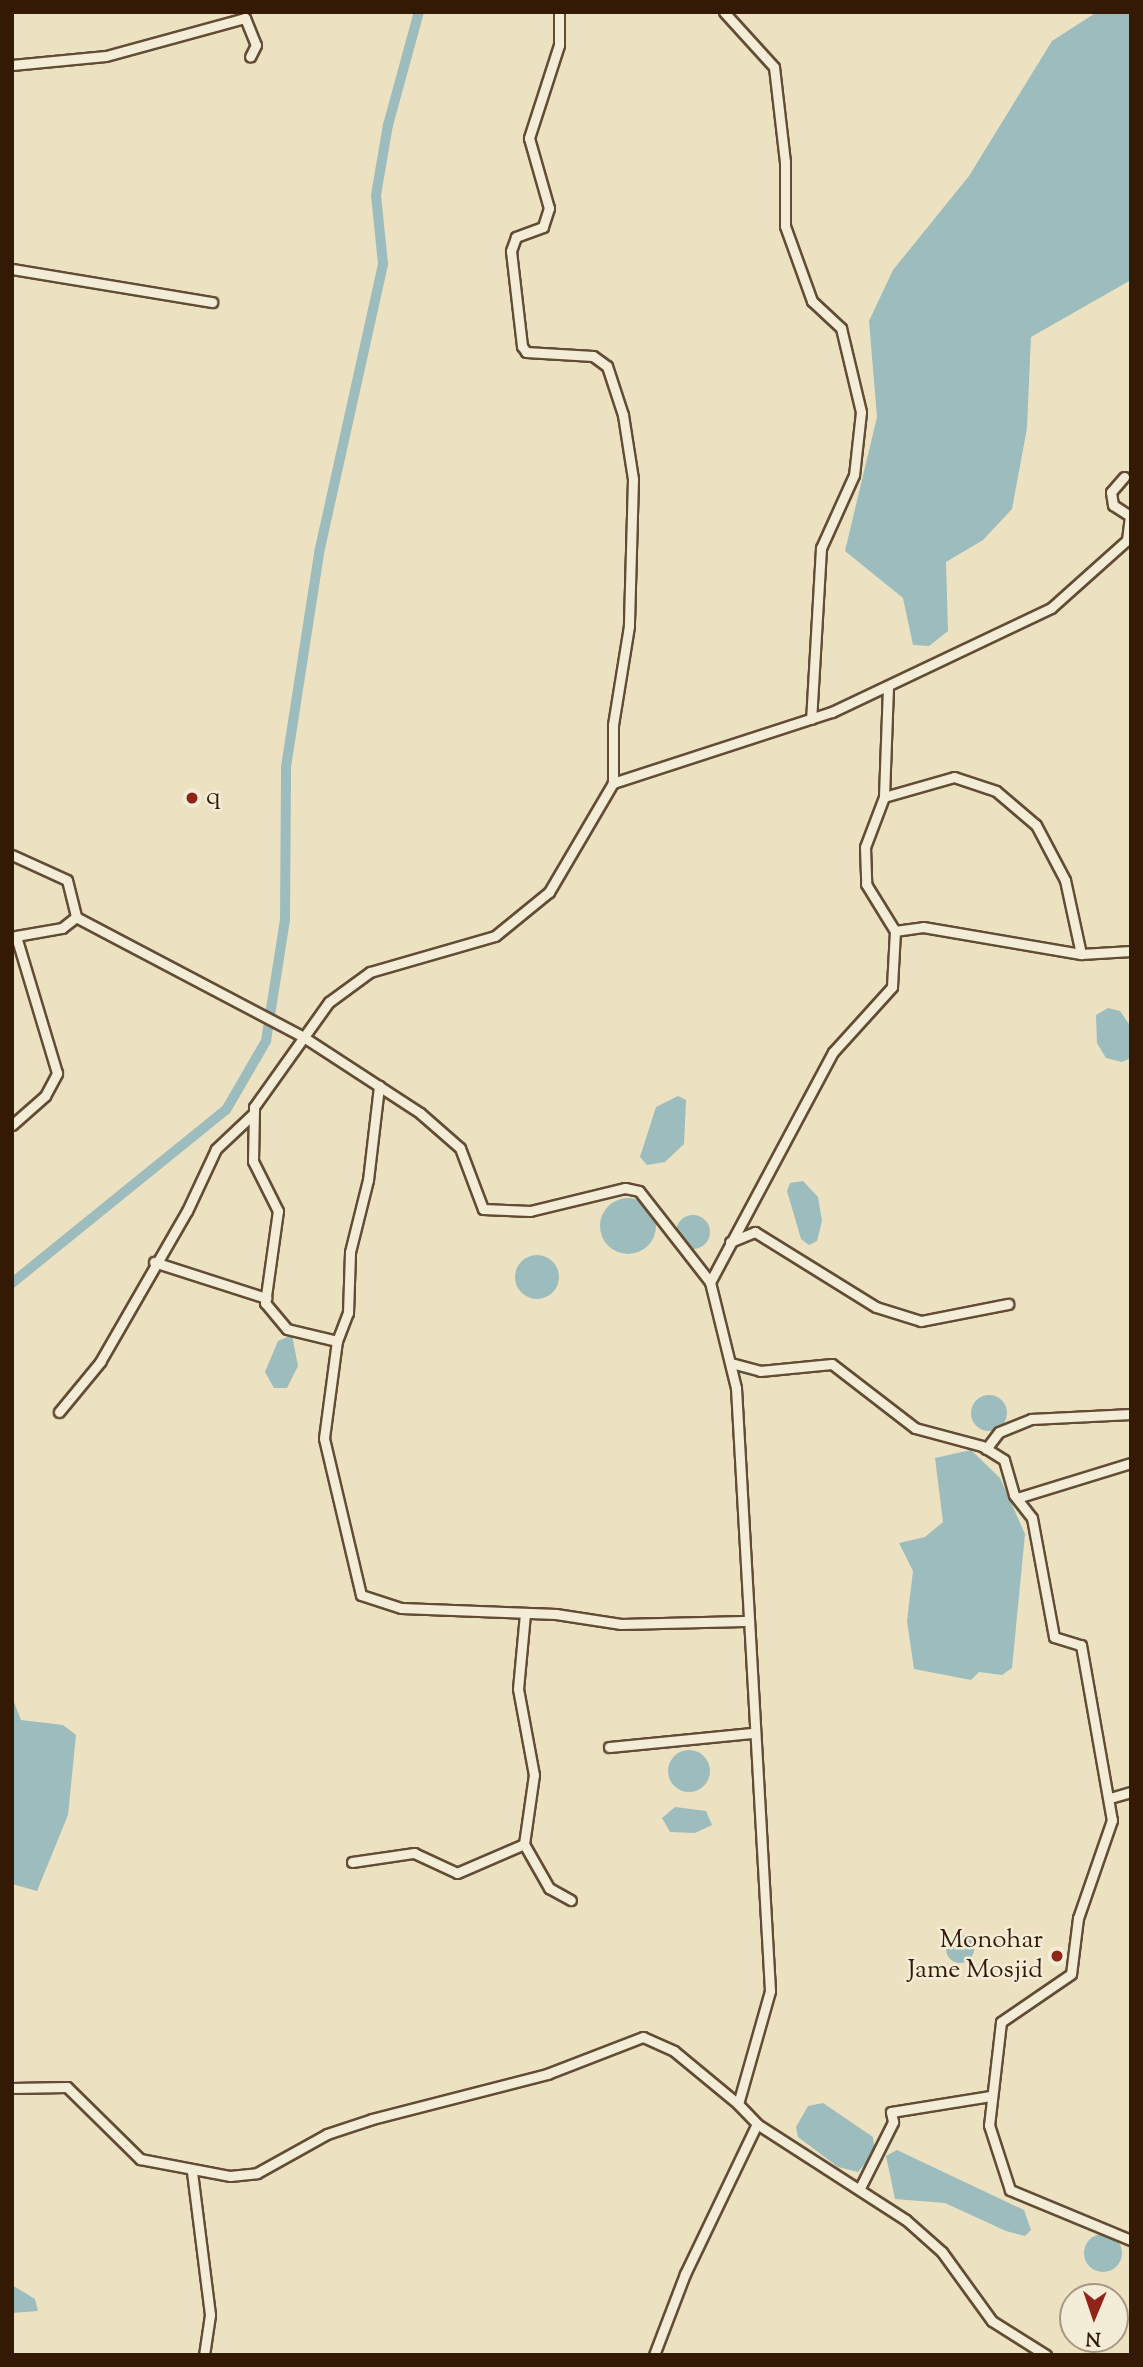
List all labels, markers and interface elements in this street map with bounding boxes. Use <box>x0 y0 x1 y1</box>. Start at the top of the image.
place label: q <box>206 782 221 814</box>
marker: q <box>184 790 200 806</box>
place label: Monohar Jame Mosjid <box>907 1925 1043 1986</box>
marker: Monohar Jame Mosjid <box>1049 1948 1065 1964</box>
north arrow <box>1059 2283 1129 2353</box>
text: N <box>1085 2324 1101 2351</box>

